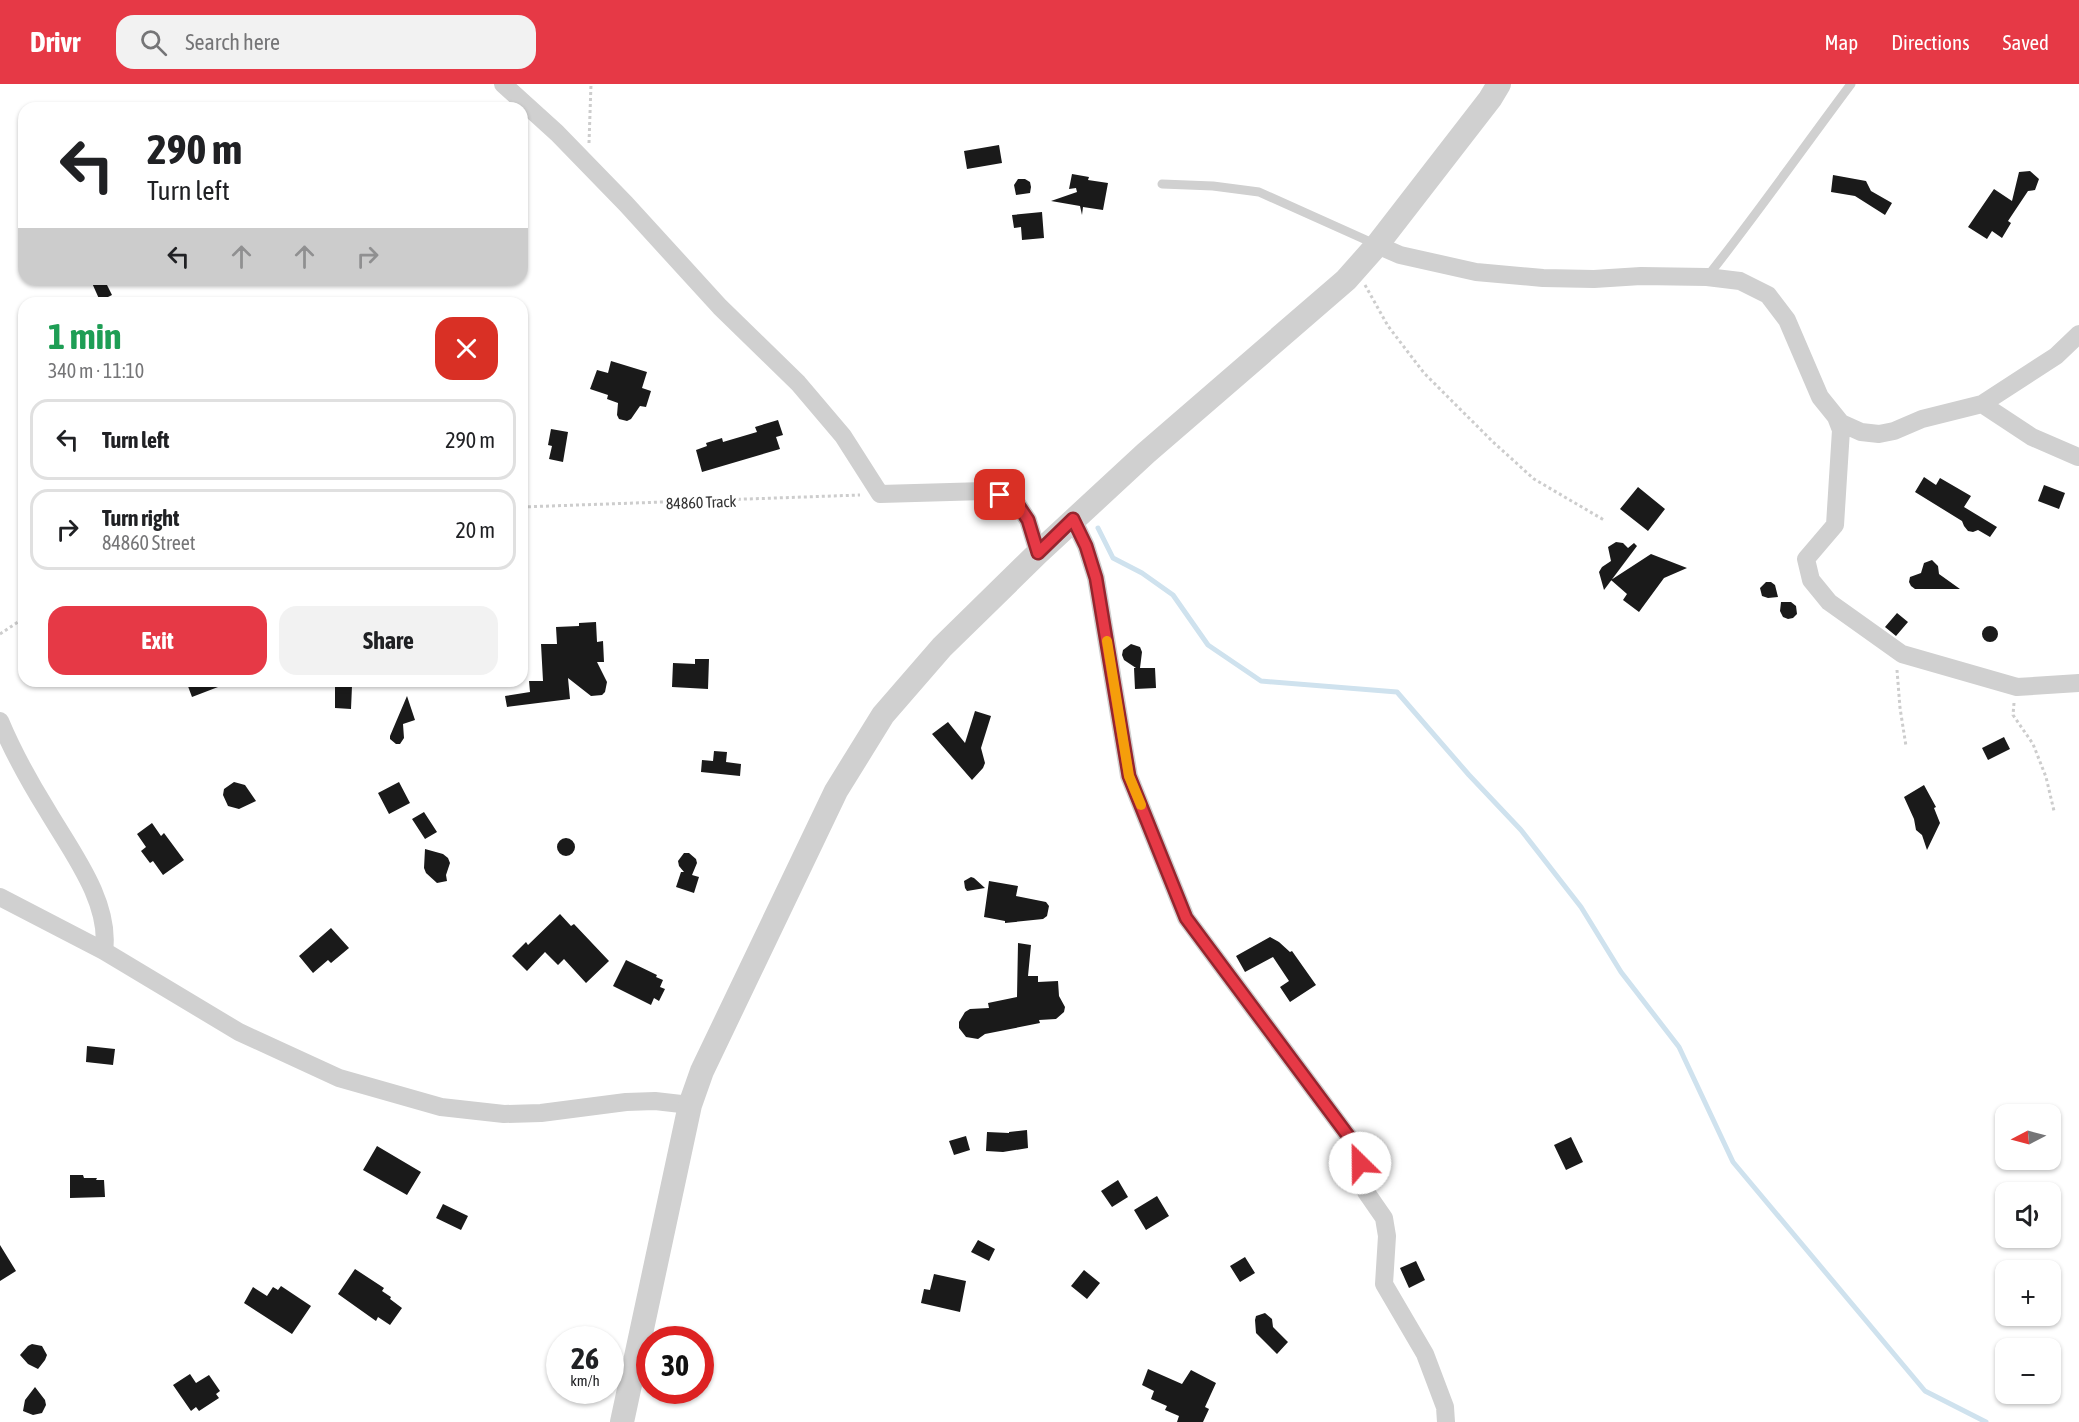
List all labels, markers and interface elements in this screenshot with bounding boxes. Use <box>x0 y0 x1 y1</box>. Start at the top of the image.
search box <box>116 15 536 69</box>
text: Drivr <box>30 26 80 58</box>
icon: search <box>137 26 170 59</box>
text: Search here <box>185 29 280 55</box>
text: Map <box>1824 30 1858 54</box>
text: Directions <box>1891 30 1970 54</box>
text: Saved <box>2003 30 2049 54</box>
text: 290 m <box>147 125 242 173</box>
icon: left <box>48 126 126 204</box>
text: Turn left <box>147 175 230 206</box>
icon: left <box>162 240 195 273</box>
icon: ahead <box>225 240 258 273</box>
icon: ahead <box>288 240 321 273</box>
icon: right <box>351 240 384 273</box>
text: 1 min <box>48 315 122 357</box>
button: close <box>435 317 498 380</box>
text: 340 m · 11:10 <box>48 359 144 382</box>
icon: left <box>51 423 84 456</box>
text: Turn left <box>102 427 169 453</box>
text: 290 m <box>445 427 495 453</box>
pin <box>974 469 1025 520</box>
icon: arrive <box>983 478 1016 511</box>
street label: 84860 Track <box>665 492 737 512</box>
text: Turn right <box>102 505 179 531</box>
icon: right <box>51 513 84 546</box>
text: 20 m <box>455 517 495 543</box>
text: 84860 Street <box>102 531 196 554</box>
button: Exit <box>48 606 267 675</box>
button: Share <box>279 606 498 675</box>
north arrow <box>1995 1104 2061 1170</box>
map controls <box>1995 1104 2061 1404</box>
position arrow <box>1328 1131 1392 1195</box>
button: sound <box>1995 1182 2061 1248</box>
button: + <box>1995 1260 2061 1326</box>
speed limit sign: 30 <box>636 1326 714 1404</box>
button: − <box>1995 1338 2061 1404</box>
text: 26 <box>571 1341 599 1375</box>
text: km/h <box>570 1372 600 1389</box>

